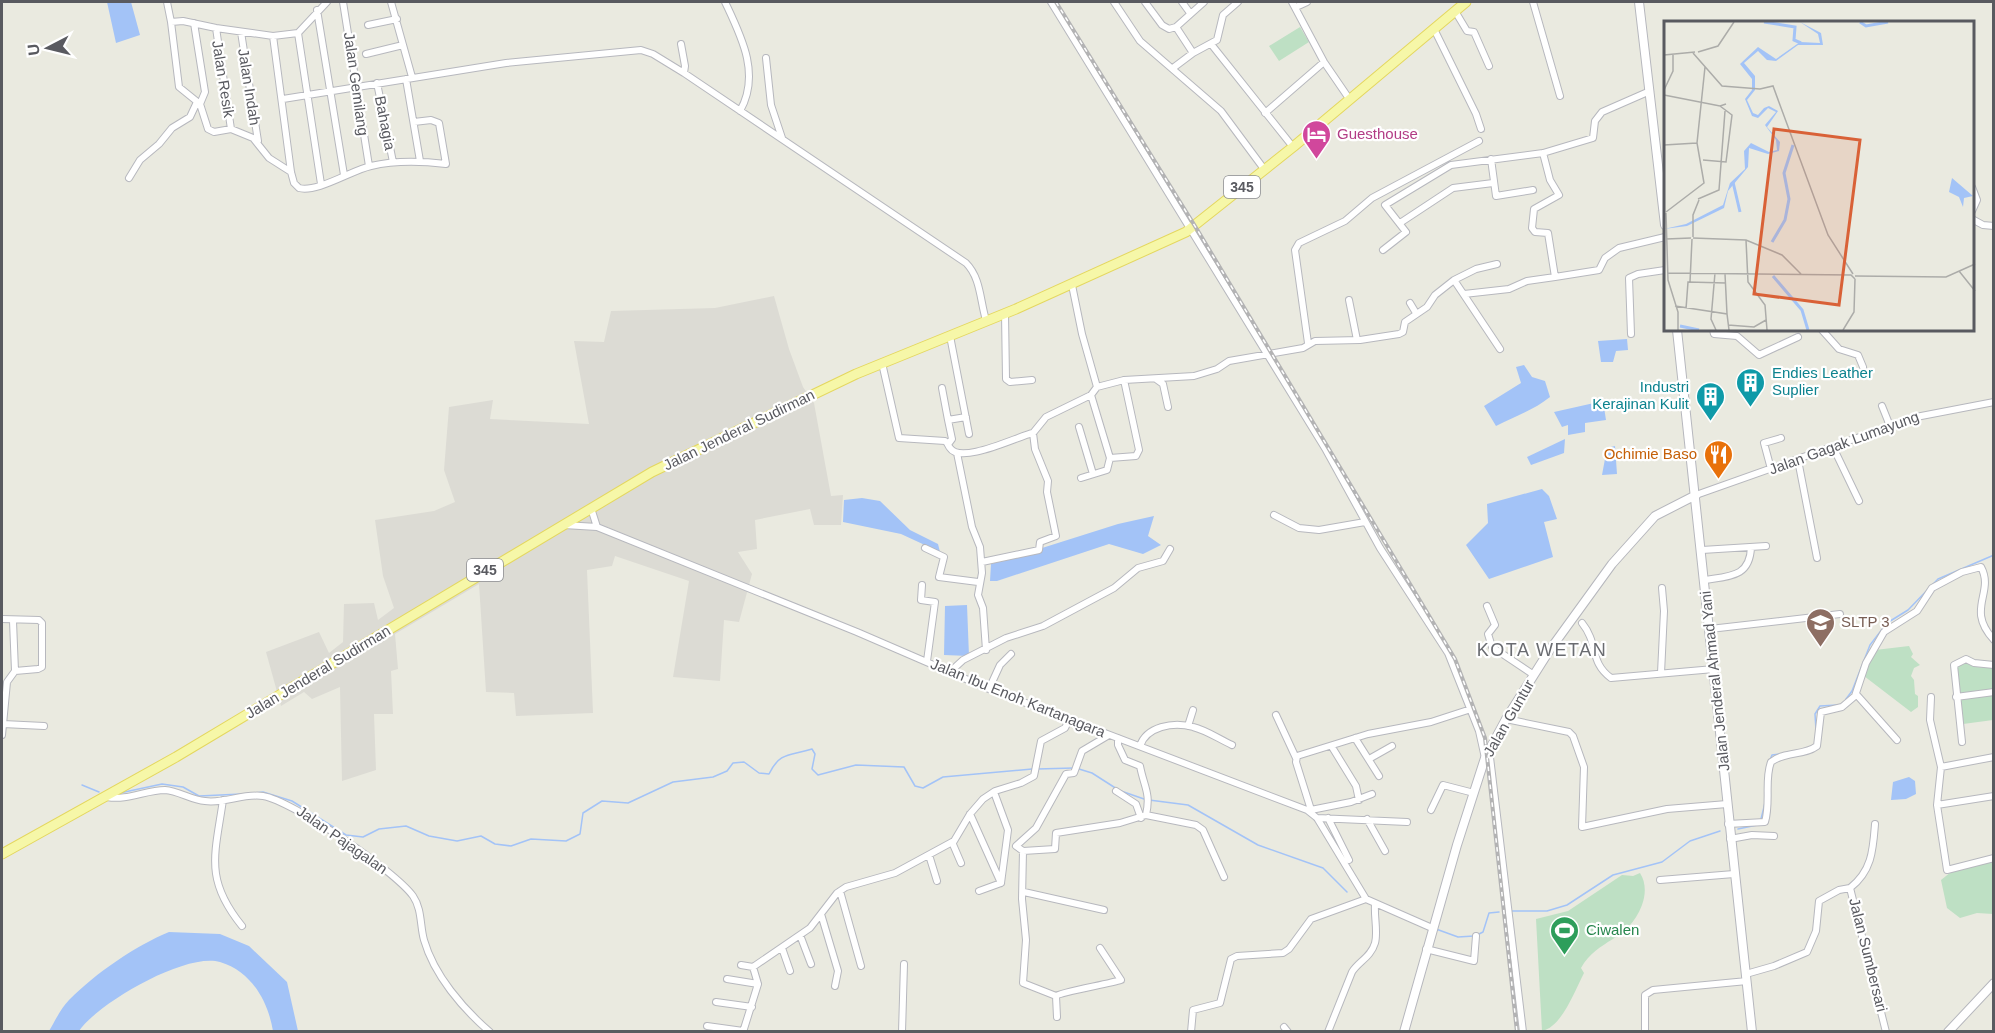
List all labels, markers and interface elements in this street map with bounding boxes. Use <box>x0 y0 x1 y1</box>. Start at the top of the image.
north arrow <box>18 18 78 78</box>
inset map <box>1664 21 1974 332</box>
street label: Jalan Gemilang <box>341 31 372 137</box>
street label: Jalan Resik <box>209 39 238 119</box>
text: U <box>24 43 43 57</box>
street label: Jalan Indah <box>235 47 264 127</box>
street label: Bahagia <box>372 94 399 152</box>
hotel icon: Guesthouse <box>1300 118 1332 160</box>
place label: Guesthouse <box>1337 125 1418 142</box>
road number: 345 <box>1224 176 1260 198</box>
place label: Endies Leather Suplier <box>1772 364 1873 398</box>
building icon: Endies Leather Suplier <box>1735 366 1767 408</box>
place label: Industri Kerajinan Kulit <box>1592 378 1690 412</box>
building icon: Industri Kerajinan Kulit <box>1694 380 1726 422</box>
street label: Jalan Jenderal Sudirman <box>660 386 817 474</box>
street label: Jalan Gagak Lumayung <box>1766 407 1921 478</box>
restaurant icon: Ochimie Baso <box>1702 438 1734 480</box>
place label: Ochimie Baso <box>1604 445 1697 462</box>
road number: 345 <box>467 559 503 581</box>
street label: Jalan Jenderal Ahmad Yani <box>1697 590 1732 772</box>
school or university icon: SLTP 3 <box>1804 606 1836 648</box>
place label: SLTP 3 <box>1841 613 1890 630</box>
street label: Jalan Jenderal Sudirman <box>242 622 393 722</box>
district label: KOTA WETAN <box>1477 640 1607 660</box>
street label: Jalan Ibu Enoh Kartanagara <box>928 655 1109 741</box>
street label: Jalan Guntur <box>1480 676 1537 759</box>
street label: Jalan Pajagalan <box>294 802 391 877</box>
street label: Jalan Sumbersari <box>1846 896 1891 1014</box>
sports icon: Ciwalen <box>1549 914 1581 956</box>
place label: Ciwalen <box>1586 921 1639 938</box>

